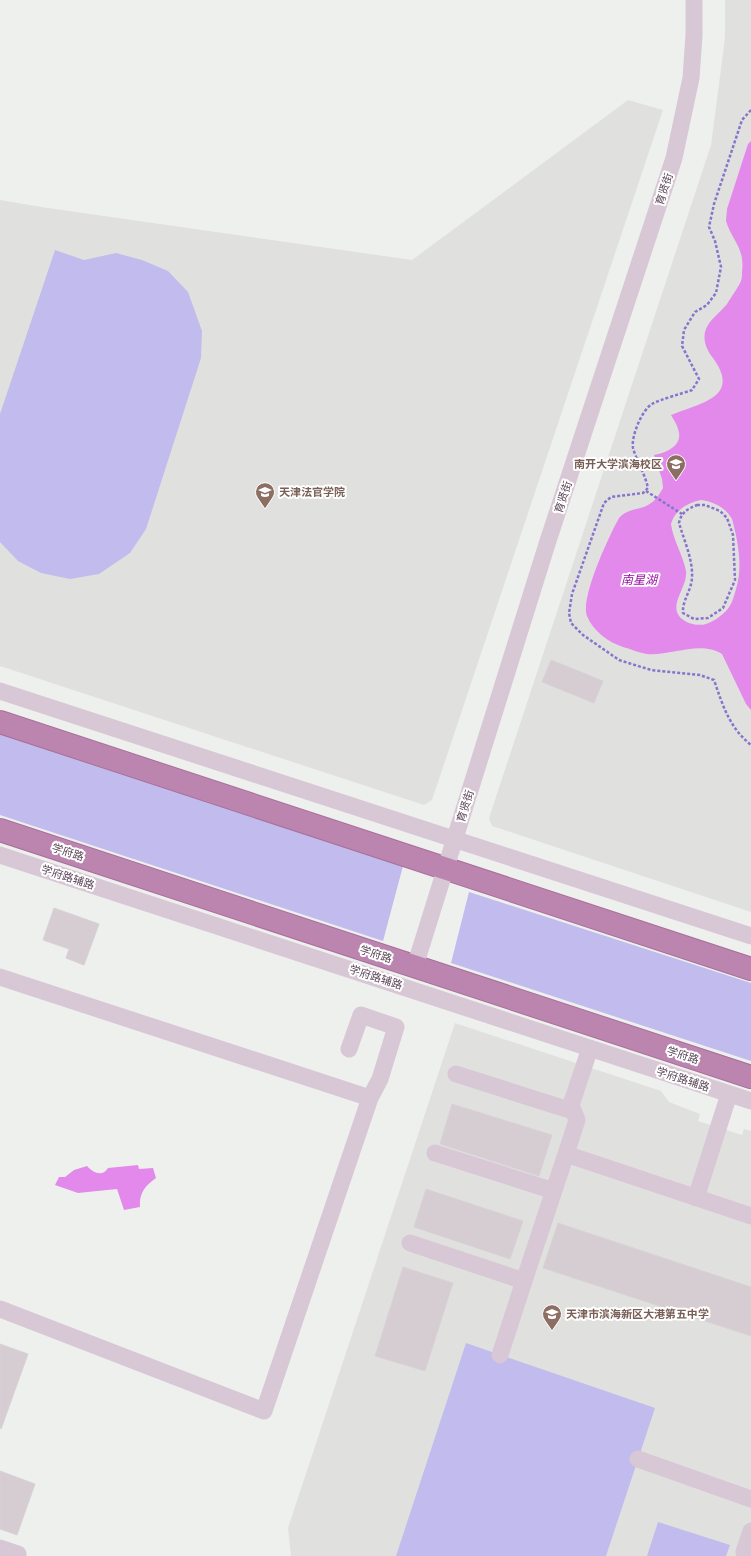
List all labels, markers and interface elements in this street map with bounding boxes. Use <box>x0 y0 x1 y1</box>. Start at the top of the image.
street label: 育贤街 <box>653 171 675 207</box>
school or university icon: 南开大学滨海校区 <box>665 453 687 481</box>
place label: 南开大学滨海校区 <box>574 458 662 470</box>
street label: 育贤街 <box>552 479 574 515</box>
school or university icon: 天津法官学院 <box>254 481 276 509</box>
place label: 天津法官学院 <box>279 486 345 498</box>
water label: 南星湖 <box>621 573 659 587</box>
street label: 育贤街 <box>454 788 476 824</box>
street label: 学府路 <box>50 841 86 863</box>
street label: 学府路辅路 <box>40 863 96 891</box>
street label: 学府路 <box>358 943 394 965</box>
street label: 学府路辅路 <box>348 963 404 991</box>
street label: 学府路 <box>665 1044 701 1066</box>
street label: 学府路辅路 <box>655 1065 711 1093</box>
school or university icon: 天津市滨海新区大港第五中学 <box>541 1303 563 1331</box>
place label: 天津市滨海新区大港第五中学 <box>566 1308 709 1320</box>

